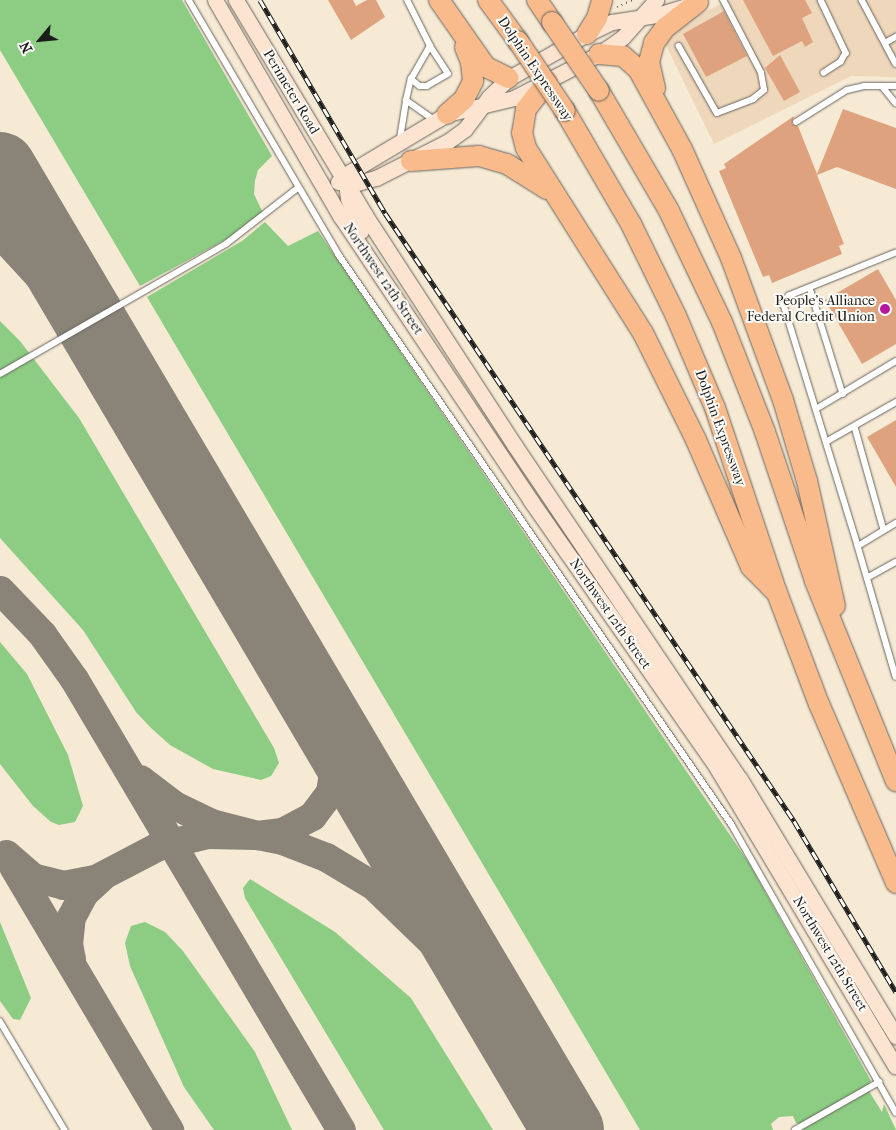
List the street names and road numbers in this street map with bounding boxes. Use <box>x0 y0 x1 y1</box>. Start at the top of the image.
street label: Dolphin Expressway <box>494 13 576 125</box>
street label: Perimeter Road <box>259 47 323 137</box>
street label: Northwest 12th Street <box>339 220 427 338</box>
street label: Dolphin Expressway <box>691 368 749 488</box>
street label: Northwest 12th Street <box>565 555 655 673</box>
street label: Northwest 12th Street <box>789 893 871 1015</box>

